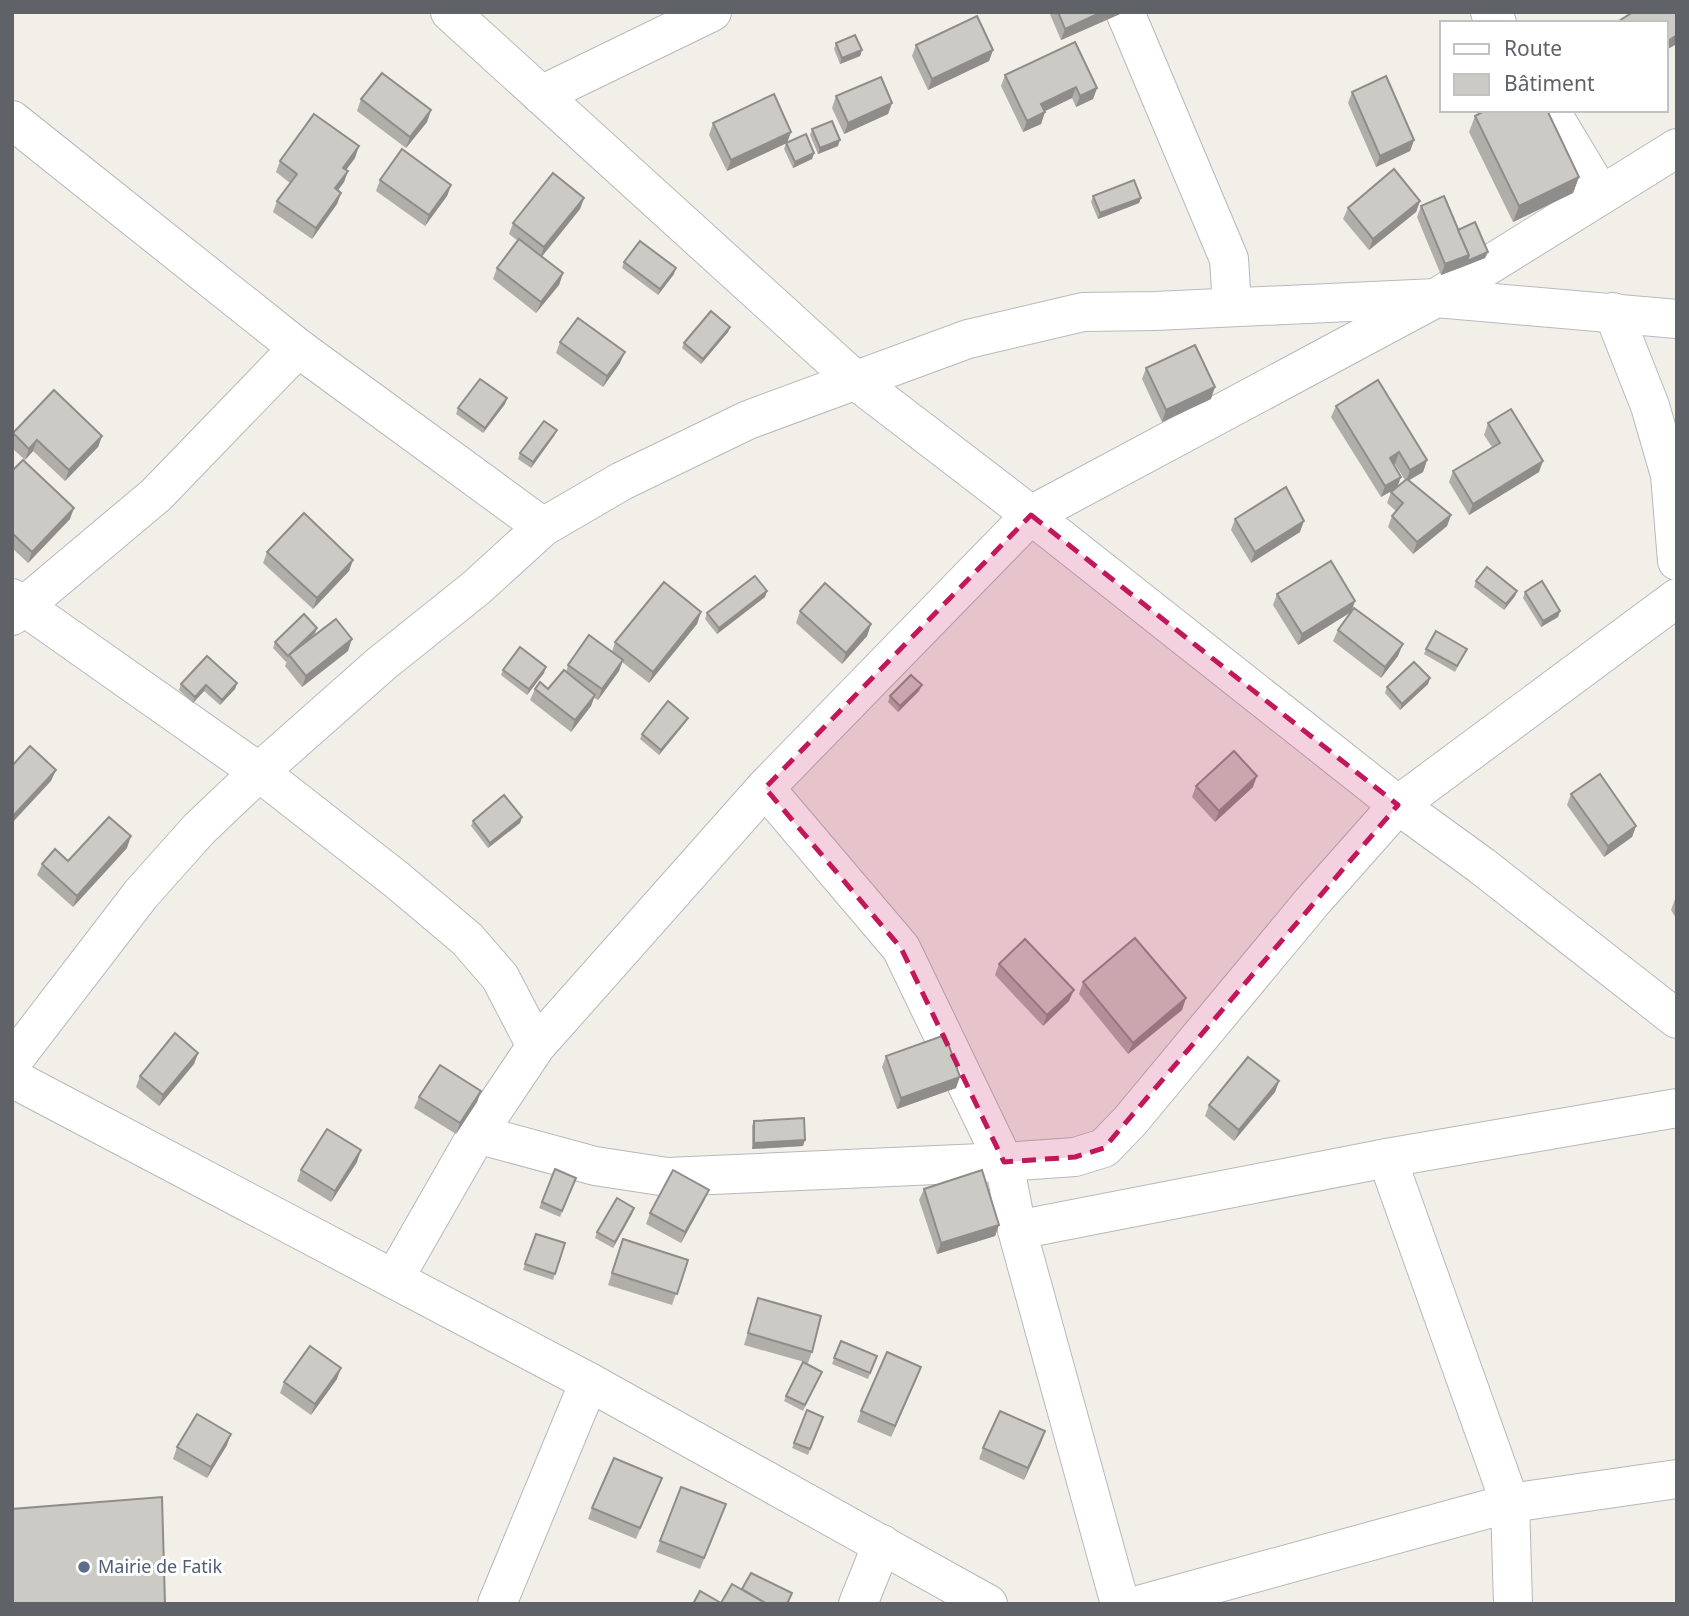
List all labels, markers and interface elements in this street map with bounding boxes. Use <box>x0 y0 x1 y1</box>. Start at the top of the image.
legend <box>1440 21 1668 112</box>
text: Route <box>1504 34 1562 62</box>
text: Bâtiment <box>1504 69 1595 97</box>
place label: Mairie de Fatik <box>98 1554 222 1578</box>
marker: Mairie de Fatik <box>76 1559 92 1575</box>

